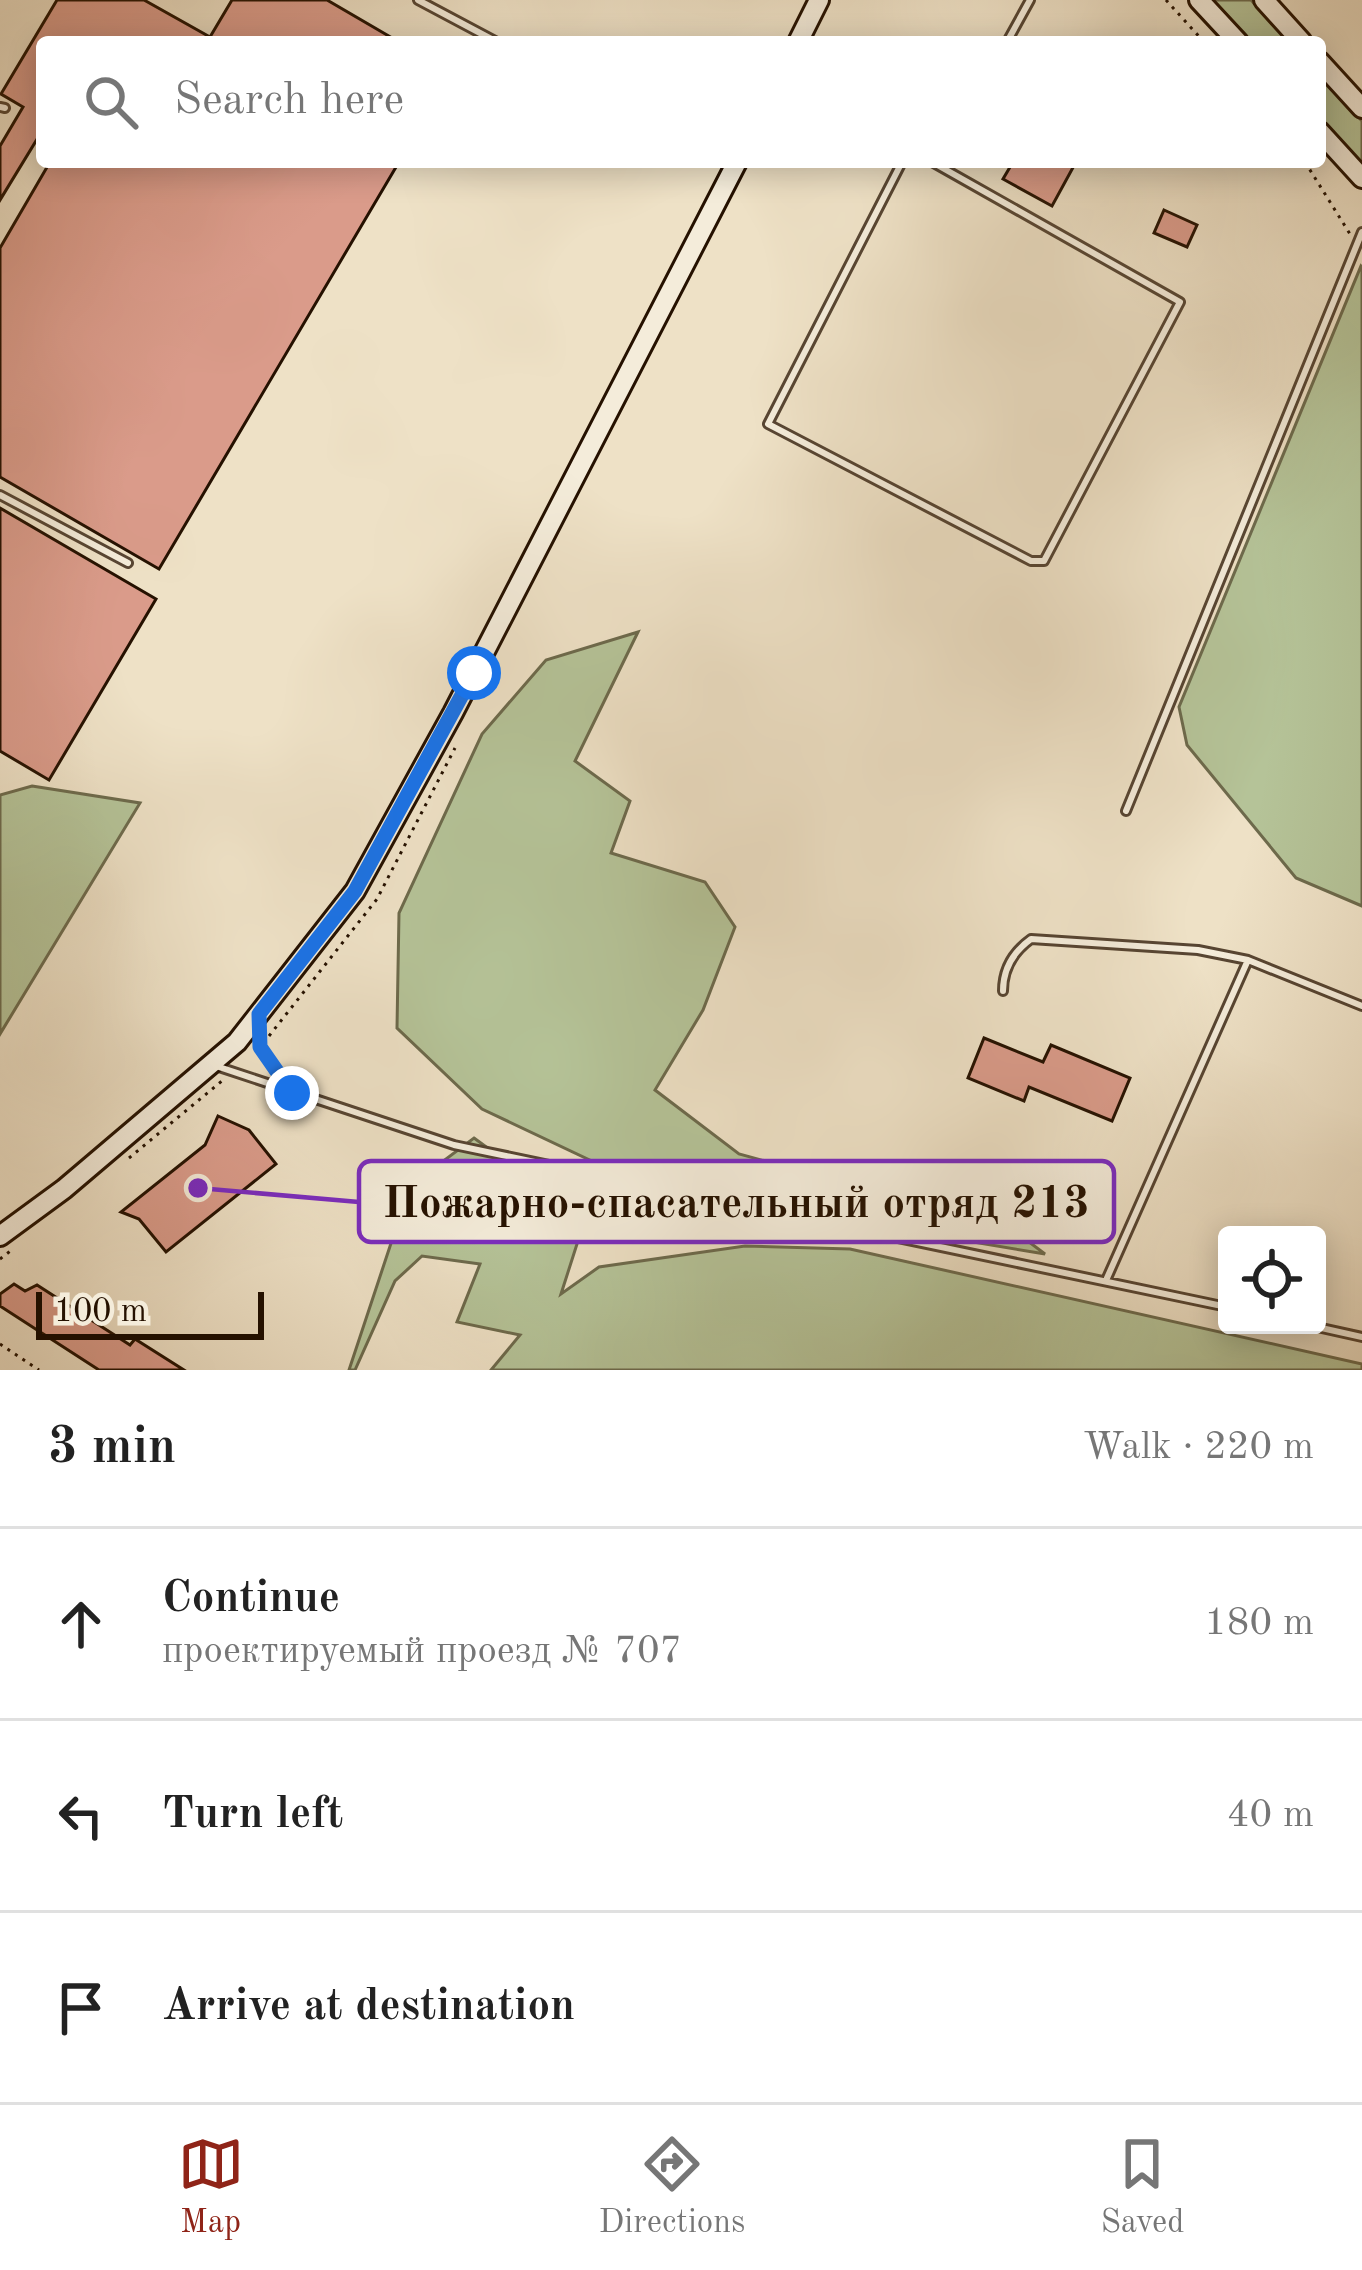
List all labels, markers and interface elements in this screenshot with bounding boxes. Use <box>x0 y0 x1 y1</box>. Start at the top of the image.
search box <box>36 36 1326 168</box>
icon: search <box>78 69 144 135</box>
text: Search here <box>174 79 404 124</box>
route start <box>447 646 501 700</box>
route end <box>265 1066 319 1120</box>
callout: Пожарно-спасательный отряд 213 <box>359 1161 1114 1242</box>
text: Пожарно-спасательный отряд 213 <box>382 1183 1090 1228</box>
map controls <box>1218 1226 1326 1334</box>
button: locate <box>1218 1226 1326 1334</box>
scale bar <box>36 1286 264 1339</box>
text: 100 m <box>54 1296 147 1329</box>
text: 3 min <box>48 1423 176 1474</box>
text: Walk · 220 m <box>1083 1428 1314 1467</box>
text: Continue <box>162 1577 340 1622</box>
icon: ahead <box>48 1591 114 1657</box>
text: 180 m <box>1204 1604 1314 1643</box>
text: проектируемый проезд № 707 <box>162 1632 682 1671</box>
icon: left <box>48 1783 114 1849</box>
text: Turn left <box>162 1793 343 1838</box>
text: 40 m <box>1227 1796 1314 1835</box>
icon: arrive <box>48 1975 114 2041</box>
text: Arrive at destination <box>162 1985 575 2030</box>
tab: Map <box>178 2131 244 2244</box>
tab: Directions <box>599 2131 745 2244</box>
tab: Saved <box>1100 2131 1184 2244</box>

